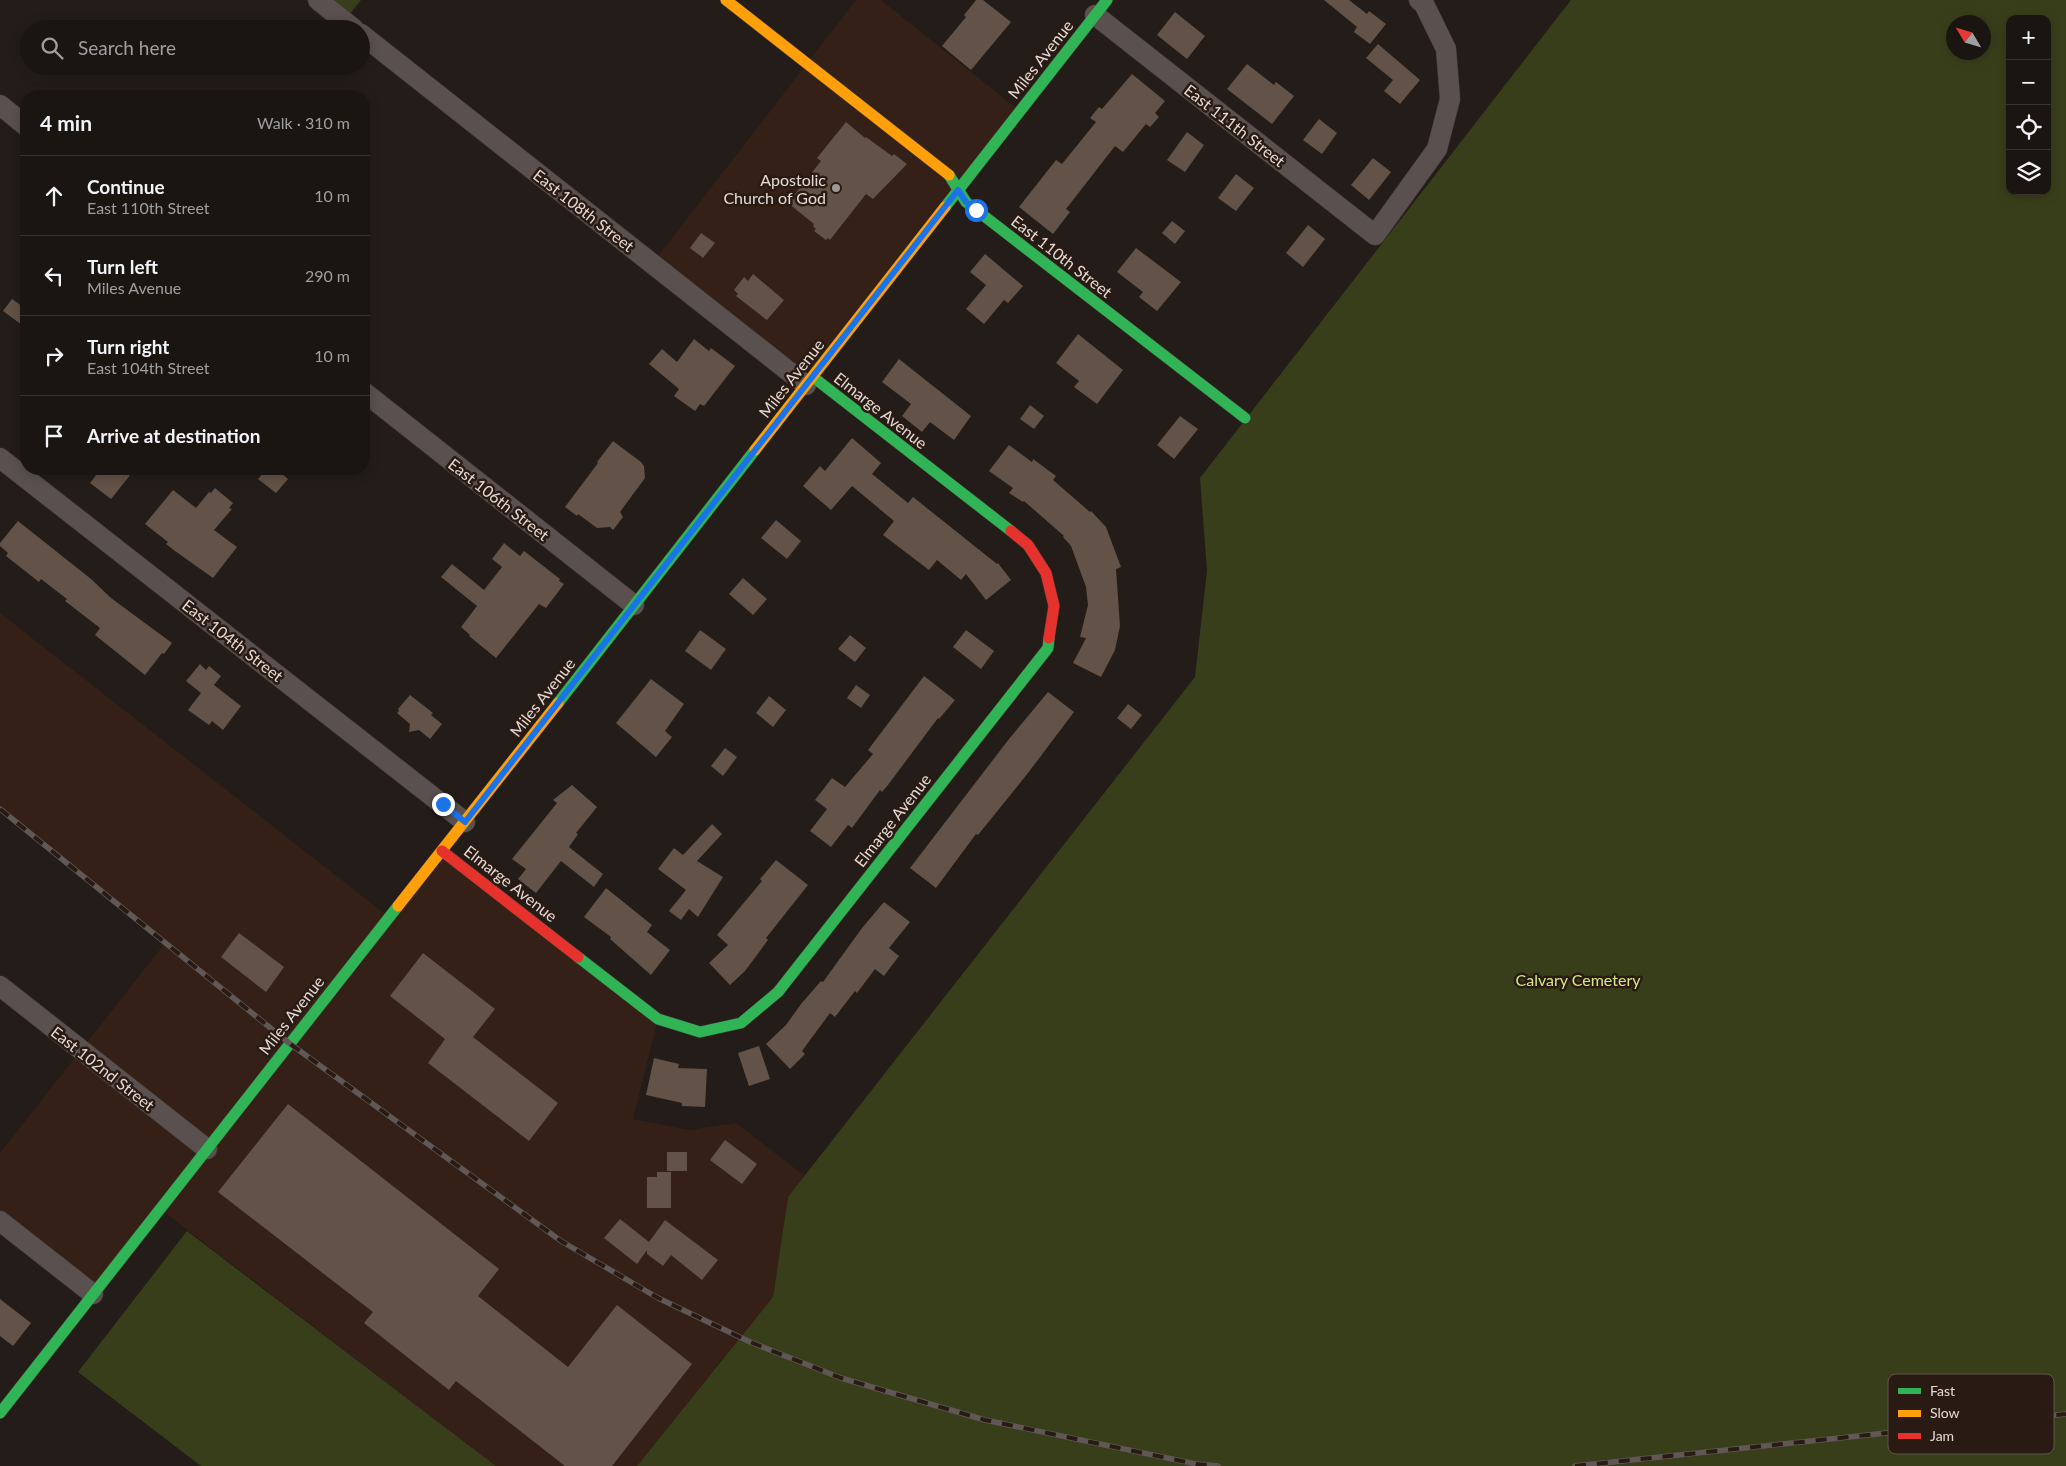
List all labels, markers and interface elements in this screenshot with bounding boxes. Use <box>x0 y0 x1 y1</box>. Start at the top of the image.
north arrow <box>1946 15 1991 60</box>
map controls <box>2006 15 2051 195</box>
button: + <box>2006 15 2051 60</box>
street label: Miles Avenue <box>1003 16 1077 102</box>
search box <box>20 20 370 75</box>
icon: search <box>38 34 66 62</box>
text: Search here <box>78 36 176 59</box>
button: − <box>2006 60 2051 105</box>
street label: East 111th Street <box>1181 80 1289 170</box>
button: locate <box>2006 105 2051 150</box>
text: 4 min <box>40 110 92 135</box>
text: Walk · 310 m <box>257 113 350 132</box>
button: layers <box>2006 150 2051 195</box>
street label: East 108th Street <box>530 165 638 255</box>
place label: Apostolic Church of God <box>723 170 826 207</box>
text: Continue <box>87 175 165 198</box>
icon: ahead <box>40 182 68 210</box>
marker: Apostolic Church of God <box>830 182 842 194</box>
text: 10 m <box>314 186 350 205</box>
text: East 110th Street <box>87 198 210 217</box>
route start <box>965 199 988 222</box>
street label: East 110th Street <box>1008 211 1116 301</box>
text: Turn left <box>87 255 158 278</box>
icon: left <box>40 262 68 290</box>
text: 290 m <box>305 266 350 285</box>
text: Miles Avenue <box>87 278 181 297</box>
text: Turn right <box>87 335 169 358</box>
street label: Miles Avenue <box>754 335 828 421</box>
icon: right <box>40 342 68 370</box>
text: 10 m <box>314 346 350 365</box>
text: East 104th Street <box>87 358 210 377</box>
street label: Elmarge Avenue <box>831 368 931 452</box>
icon: arrive <box>40 422 68 450</box>
text: Arrive at destination <box>87 424 260 447</box>
street label: East 106th Street <box>445 454 553 544</box>
street label: East 104th Street <box>179 595 287 685</box>
street label: Miles Avenue <box>505 654 579 740</box>
street label: Elmarge Avenue <box>850 770 934 870</box>
route end <box>432 793 455 816</box>
street label: Elmarge Avenue <box>461 841 561 925</box>
park label: Calvary Cemetery <box>1516 970 1641 989</box>
street label: Miles Avenue <box>254 972 328 1058</box>
street label: East 102nd Street <box>48 1022 159 1114</box>
legend <box>1888 1374 2054 1454</box>
text: Fast <box>1930 1382 1955 1399</box>
text: Slow <box>1930 1404 1960 1421</box>
text: Jam <box>1930 1427 1954 1444</box>

